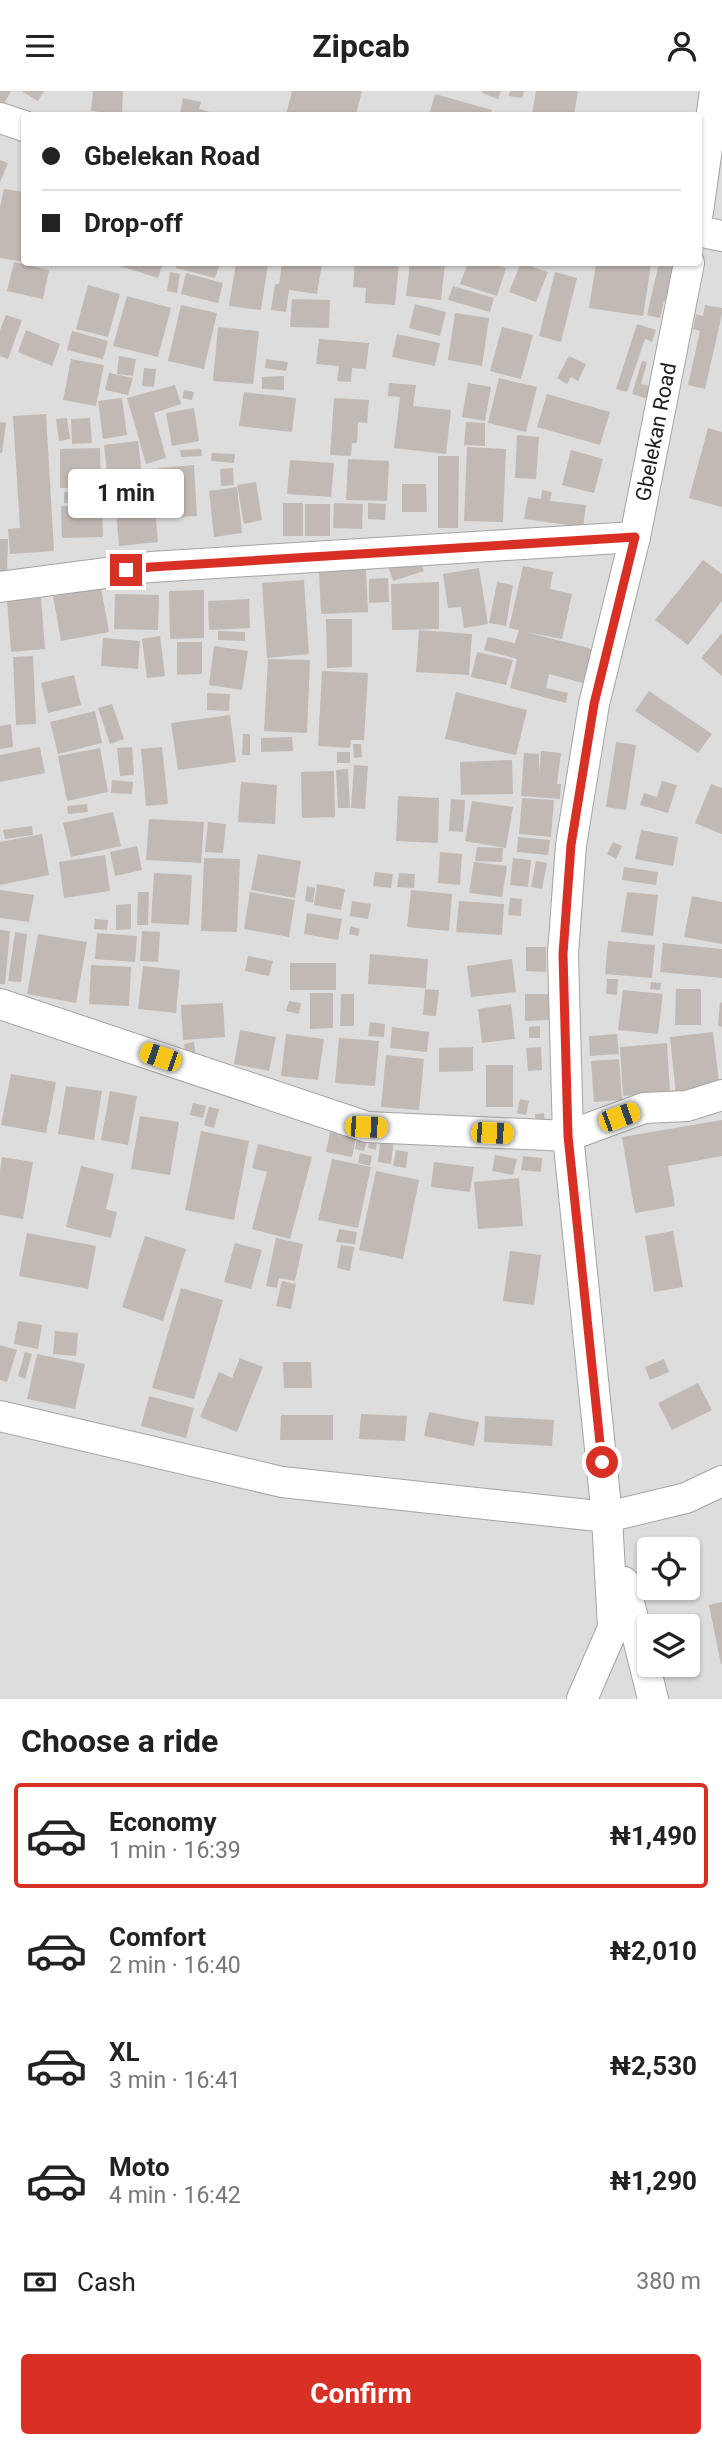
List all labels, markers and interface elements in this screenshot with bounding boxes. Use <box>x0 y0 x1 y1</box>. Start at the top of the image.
icon: menu <box>21 27 59 65</box>
text: Zipcab <box>312 27 410 65</box>
icon: person <box>663 27 701 65</box>
text: Gbelekan Road <box>84 141 260 171</box>
text: Drop-off <box>84 208 183 238</box>
street label: Gbelekan Road <box>631 361 681 503</box>
callout: 1 min <box>68 469 184 517</box>
text: 1 min <box>97 480 155 507</box>
route end <box>110 554 142 586</box>
car <box>137 1040 184 1074</box>
car <box>596 1100 643 1134</box>
car <box>345 1116 388 1138</box>
car <box>471 1122 514 1144</box>
route start <box>586 1446 618 1478</box>
map controls <box>637 1537 700 1677</box>
button: locate <box>637 1537 700 1600</box>
button: layers <box>637 1614 700 1677</box>
text: Choose a ride <box>21 1722 218 1760</box>
icon: car <box>25 1804 88 1867</box>
text: Economy <box>109 1807 216 1837</box>
text: ₦1,490 <box>610 1821 697 1851</box>
text: 1 min · 16:39 <box>109 1837 241 1864</box>
icon: car <box>25 1919 88 1982</box>
text: Comfort <box>109 1922 206 1952</box>
text: ₦2,010 <box>610 1936 697 1966</box>
text: 2 min · 16:40 <box>109 1952 241 1979</box>
icon: car <box>25 2034 88 2097</box>
text: XL <box>109 2037 140 2067</box>
text: ₦2,530 <box>610 2051 697 2081</box>
text: 3 min · 16:41 <box>109 2067 241 2094</box>
icon: car <box>25 2149 88 2212</box>
text: Moto <box>109 2152 170 2182</box>
text: ₦1,290 <box>610 2166 697 2196</box>
text: 4 min · 16:42 <box>109 2182 241 2209</box>
icon: cash <box>21 2263 59 2301</box>
text: Cash <box>77 2267 136 2297</box>
text: 380 m <box>636 2268 701 2295</box>
button: Confirm <box>21 2354 701 2434</box>

